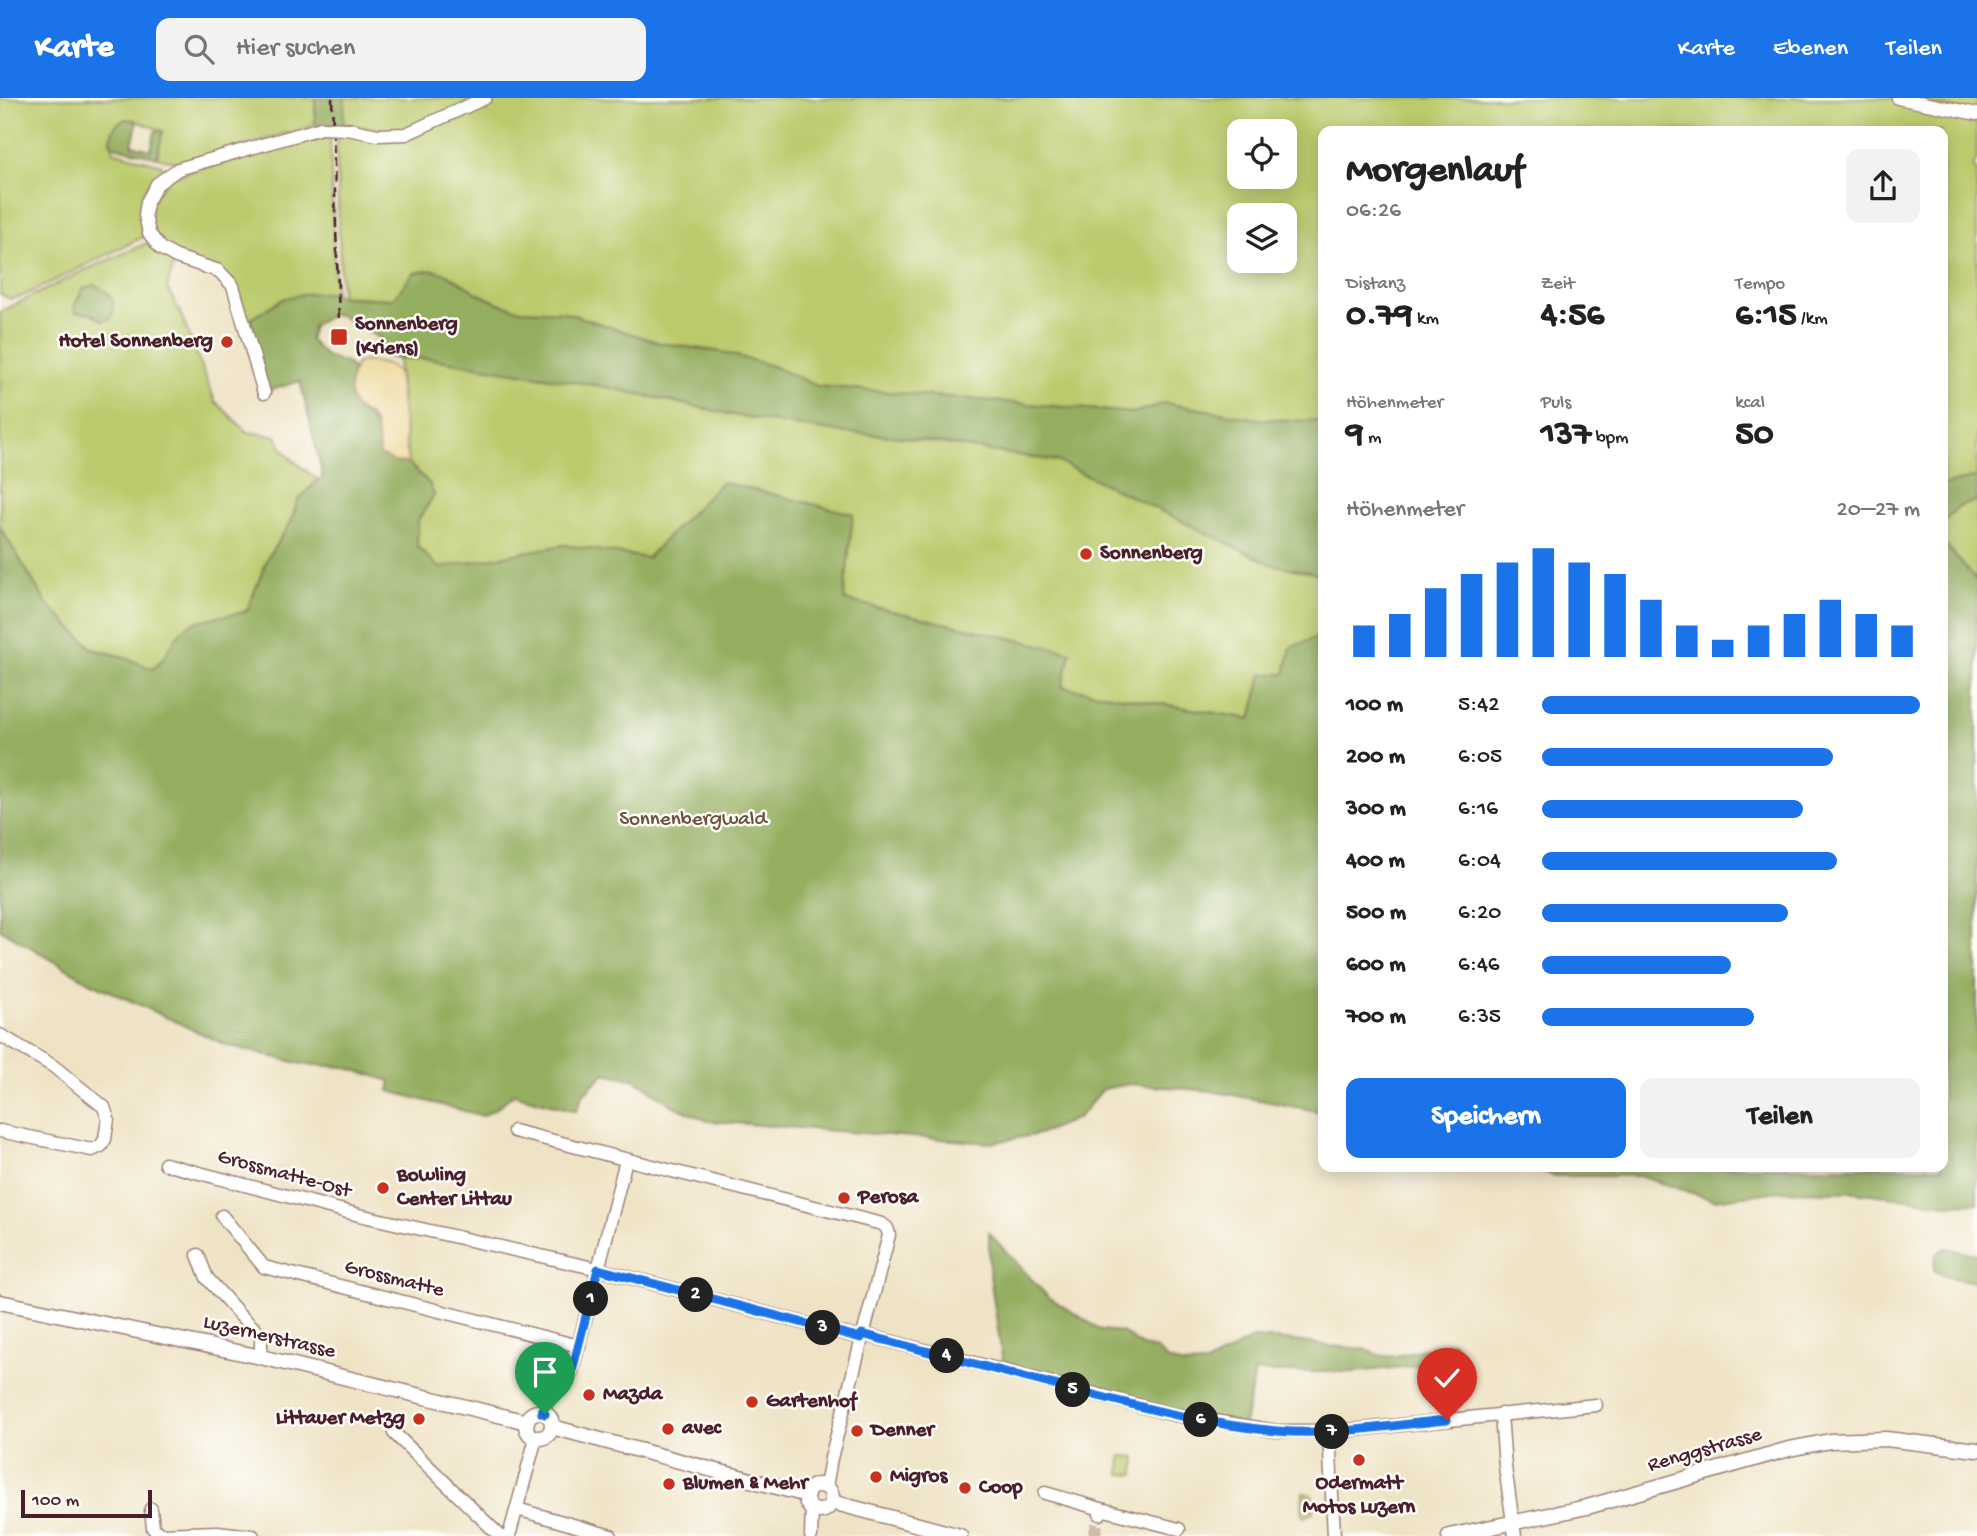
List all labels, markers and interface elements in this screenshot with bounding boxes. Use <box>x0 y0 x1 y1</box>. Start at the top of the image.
search box <box>156 18 646 81</box>
text: Karte <box>35 30 114 68</box>
icon: search <box>180 30 218 68</box>
text: Hier suchen <box>236 34 355 65</box>
text: Karte <box>1678 35 1735 64</box>
text: Ebenen <box>1773 35 1848 64</box>
text: Teilen <box>1886 35 1942 64</box>
map controls <box>1227 119 1297 273</box>
button: locate <box>1227 119 1297 189</box>
button: share <box>1846 149 1920 223</box>
text: Morgenlauf <box>1346 150 1524 194</box>
text: 06:26 <box>1346 198 1401 225</box>
button: layers <box>1227 203 1297 273</box>
text: Distanz <box>1346 273 1405 296</box>
text: Zeit <box>1541 273 1575 296</box>
text: Tempo <box>1735 273 1785 296</box>
text: 0.79 <box>1346 296 1413 337</box>
text: 4:56 <box>1541 296 1604 337</box>
text: 6:15 <box>1735 296 1797 337</box>
text: km <box>1413 308 1439 331</box>
text: /km <box>1797 308 1828 331</box>
place label: Sonnenberg (Kriens) <box>355 313 458 362</box>
marker: Sonnenberg (Kriens) <box>329 327 349 347</box>
place label: Hotel Sonnenberg <box>58 330 213 355</box>
marker: Hotel Sonnenberg <box>219 334 235 350</box>
text: Höhenmeter <box>1346 392 1443 415</box>
text: Puls <box>1541 392 1571 415</box>
text: kcal <box>1735 392 1765 415</box>
text: 9 <box>1346 415 1364 456</box>
text: 137 <box>1541 415 1591 456</box>
text: 50 <box>1735 415 1774 456</box>
text: m <box>1364 427 1382 450</box>
text: bpm <box>1591 427 1629 450</box>
text: Höhenmeter <box>1346 497 1464 524</box>
text: 20–27 m <box>1837 497 1920 524</box>
place label: Sonnenberg <box>1100 542 1203 567</box>
marker: Sonnenberg <box>1078 546 1094 562</box>
text: 100 m <box>1346 692 1403 719</box>
text: 5:42 <box>1458 692 1499 719</box>
text: 200 m <box>1346 744 1405 771</box>
text: 6:05 <box>1458 744 1502 771</box>
text: 300 m <box>1346 796 1406 823</box>
text: 6:16 <box>1458 796 1498 823</box>
park label: Sonnenbergwald <box>619 808 768 833</box>
text: 400 m <box>1346 848 1405 875</box>
text: 6:04 <box>1458 848 1501 875</box>
text: 500 m <box>1346 900 1406 927</box>
text: 6:20 <box>1458 900 1501 927</box>
text: 600 m <box>1346 952 1406 979</box>
text: 6:46 <box>1458 952 1499 979</box>
text: 700 m <box>1346 1004 1406 1031</box>
text: 6:35 <box>1458 1004 1501 1031</box>
button: Speichern <box>1346 1078 1626 1158</box>
button: Teilen <box>1640 1078 1920 1158</box>
street label: Grossmatte-Ost <box>215 1145 356 1205</box>
place label: Bowling Center Littau <box>396 1164 512 1213</box>
marker: Bowling Center Littau <box>375 1180 391 1196</box>
place label: Perosa <box>857 1186 919 1211</box>
marker: Perosa <box>836 1190 852 1206</box>
street label: Grossmatte <box>342 1256 447 1305</box>
pin: 2 <box>678 1278 714 1312</box>
pin: 1 <box>574 1282 608 1316</box>
text: 2 <box>691 1283 700 1306</box>
text: 1 <box>587 1287 594 1310</box>
pin: 3 <box>806 1310 840 1346</box>
street label: Luzernerstrasse <box>200 1311 339 1366</box>
text: 3 <box>818 1316 827 1339</box>
pin: 4 <box>930 1338 964 1374</box>
pin <box>515 1342 575 1414</box>
text: 4 <box>942 1344 951 1367</box>
pin <box>1417 1348 1477 1420</box>
icon: arrive <box>526 1353 564 1391</box>
icon: check <box>1428 1359 1466 1397</box>
pin: 5 <box>1056 1372 1090 1408</box>
text: 5 <box>1068 1378 1078 1401</box>
place label: Mazda <box>603 1383 664 1408</box>
marker: Mazda <box>581 1387 597 1403</box>
place label: Gartenhof <box>766 1390 859 1415</box>
marker: Gartenhof <box>744 1394 760 1410</box>
pin: 6 <box>1184 1402 1218 1438</box>
place label: Littauer Metzg <box>276 1407 405 1432</box>
text: 6 <box>1196 1408 1205 1431</box>
marker: Littauer Metzg <box>411 1411 427 1427</box>
pin: 7 <box>1314 1414 1350 1450</box>
place label: avec <box>681 1417 723 1442</box>
place label: Denner <box>869 1419 936 1444</box>
text: 7 <box>1327 1420 1336 1443</box>
marker: avec <box>660 1421 676 1437</box>
street label: Renggstrasse <box>1645 1422 1766 1479</box>
marker: Denner <box>849 1423 865 1439</box>
marker: Odermatt Motos Luzern <box>1351 1452 1367 1468</box>
place label: Migros <box>890 1465 948 1490</box>
marker: Migros <box>868 1469 884 1485</box>
place label: Blumen & Mehr <box>682 1472 810 1497</box>
place label: Odermatt Motos Luzern <box>1303 1472 1416 1521</box>
marker: Blumen & Mehr <box>661 1476 677 1492</box>
place label: Coop <box>978 1476 1023 1501</box>
marker: Coop <box>957 1480 973 1496</box>
scale bar <box>21 1487 152 1519</box>
text: 100 m <box>32 1490 79 1513</box>

